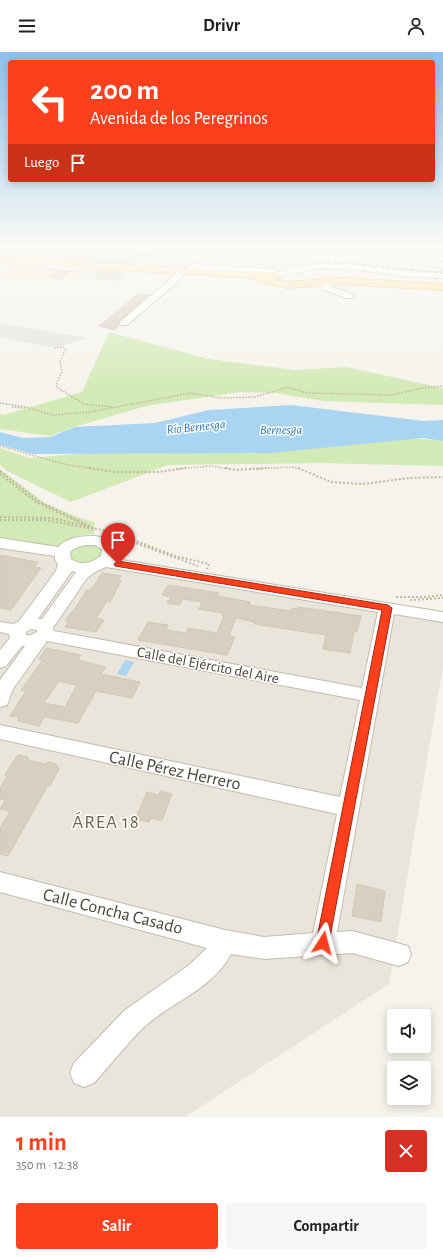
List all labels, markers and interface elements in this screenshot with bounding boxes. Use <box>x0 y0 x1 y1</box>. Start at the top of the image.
icon: menu <box>16 15 38 37</box>
icon: person <box>405 15 427 37</box>
text: Drivr <box>203 17 240 35</box>
icon: left <box>24 76 76 128</box>
text: 200 m <box>90 77 159 105</box>
text: Avenida de los Peregrinos <box>90 110 268 128</box>
icon: arrive <box>67 152 89 174</box>
text: Luego <box>24 155 59 170</box>
water label: Río Bernesga <box>166 418 227 437</box>
water label: Bernesga <box>260 424 302 437</box>
pin <box>101 523 135 564</box>
icon: arrive <box>107 529 129 551</box>
street label: Calle del Ejército del Aire <box>136 644 280 687</box>
street label: Calle Pérez Herrero <box>107 748 242 794</box>
district label: ÁREA 18 <box>72 811 140 832</box>
street label: Calle Concha Casado <box>41 886 185 938</box>
position arrow <box>302 922 344 964</box>
map controls <box>387 1009 431 1105</box>
button: sound <box>387 1009 431 1053</box>
button: layers <box>387 1061 431 1105</box>
button: close <box>385 1130 427 1172</box>
text: 1 min <box>16 1131 67 1155</box>
text: 350 m · 12:38 <box>16 1159 78 1172</box>
button: Salir <box>16 1203 218 1249</box>
button: Compartir <box>226 1203 427 1249</box>

